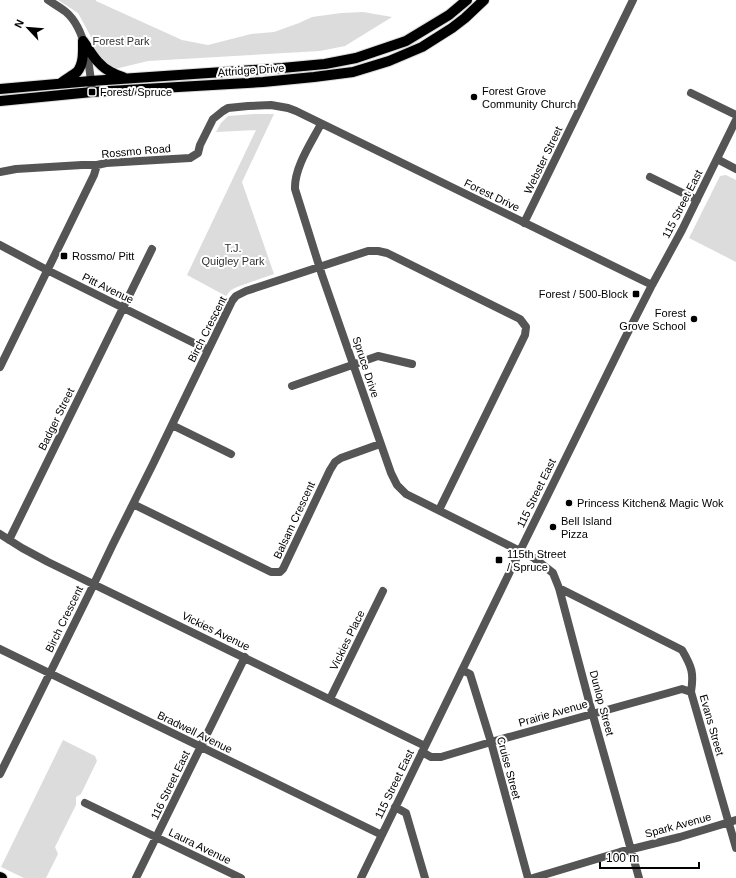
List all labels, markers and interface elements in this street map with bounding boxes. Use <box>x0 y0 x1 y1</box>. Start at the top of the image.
north arrow <box>8 8 48 48</box>
text: N <box>12 17 26 30</box>
park label: Forest Park <box>93 35 150 47</box>
street label: Attridge Drive <box>217 62 285 78</box>
place label: Forest Grove Community Church <box>482 85 576 110</box>
place label: Forest/ Spruce <box>100 86 172 98</box>
marker: Forest/ Spruce <box>87 87 97 97</box>
marker: Forest Grove Community Church <box>469 92 479 102</box>
street label: Webster Street <box>522 124 564 196</box>
street label: Rossmo Road <box>101 142 171 160</box>
street label: 115 Street East <box>660 168 704 240</box>
street label: Forest Drive <box>462 176 522 214</box>
park label: T.J. Quigley Park <box>202 242 265 267</box>
place label: Rossmo/ Pitt <box>72 250 134 262</box>
marker: Rossmo/ Pitt <box>59 251 69 261</box>
street label: Pitt Avenue <box>80 270 136 306</box>
place label: Forest / 500-Block <box>539 288 628 300</box>
marker: Forest / 500-Block <box>631 289 641 299</box>
street label: Birch Crescent <box>185 294 229 364</box>
place label: Forest Grove School <box>619 307 686 332</box>
marker: Forest Grove School <box>689 314 699 324</box>
street label: Spruce Drive <box>350 335 382 399</box>
street label: Badger Street <box>36 386 76 452</box>
street label: 115 Street East <box>514 457 558 529</box>
street label: Balsam Crescent <box>271 480 317 560</box>
place label: Princess Kitchen& Magic Wok <box>577 497 724 509</box>
marker: Princess Kitchen& Magic Wok <box>564 498 574 508</box>
place label: Bell Island Pizza <box>561 515 612 540</box>
marker: Bell Island Pizza <box>548 522 558 532</box>
place label: 115th Street / Spruce <box>507 548 566 573</box>
marker: 115th Street / Spruce <box>494 555 504 565</box>
street label: Birch Crescent <box>43 584 85 654</box>
street label: Vickies Place <box>327 608 367 672</box>
street label: Vickies Avenue <box>180 609 252 653</box>
street label: Dunlop Street <box>587 669 617 737</box>
street label: Evans Street <box>698 693 726 757</box>
street label: Prairie Avenue <box>517 697 589 729</box>
street label: Bradwell Avenue <box>156 709 234 755</box>
street label: Cruise Street <box>495 735 523 801</box>
street label: 115 Street East <box>372 748 416 820</box>
street label: 116 Street East <box>148 749 192 821</box>
street label: Spark Avenue <box>643 810 713 840</box>
street label: Laura Avenue <box>167 826 233 866</box>
scale bar <box>600 844 699 870</box>
text: 100 m <box>606 851 639 865</box>

